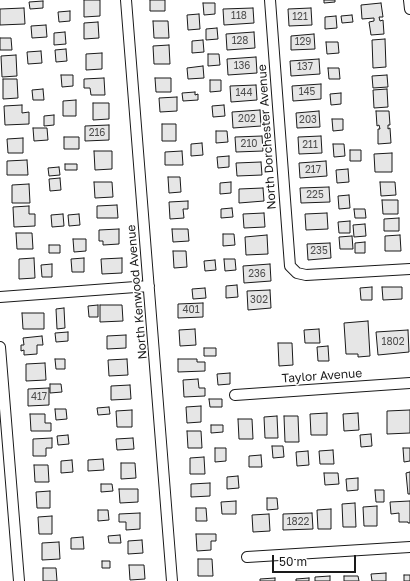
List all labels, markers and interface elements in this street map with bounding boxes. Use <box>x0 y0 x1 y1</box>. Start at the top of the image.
house number: 118 <box>231 10 247 22</box>
house number: 121 <box>292 11 308 23</box>
house number: 128 <box>232 35 248 47</box>
house number: 129 <box>295 36 311 48</box>
house number: 136 <box>234 60 250 72</box>
house number: 137 <box>297 61 313 73</box>
street label: North Dorchester Avenue <box>255 64 279 210</box>
house number: 145 <box>299 86 315 98</box>
house number: 144 <box>235 87 253 99</box>
house number: 202 <box>238 113 256 125</box>
house number: 203 <box>299 114 317 126</box>
house number: 216 <box>89 127 105 139</box>
house number: 210 <box>241 138 257 150</box>
house number: 211 <box>302 139 318 151</box>
house number: 217 <box>305 164 321 176</box>
house number: 225 <box>306 189 324 201</box>
street label: North Kenwood Avenue <box>124 224 150 360</box>
house number: 235 <box>310 245 328 257</box>
house number: 236 <box>248 268 266 280</box>
house number: 302 <box>250 294 268 306</box>
house number: 401 <box>182 304 200 316</box>
house number: 1802 <box>382 336 404 348</box>
street label: Taylor Avenue <box>281 366 363 386</box>
house number: 417 <box>31 391 47 403</box>
house number: 1822 <box>287 516 309 528</box>
scale bar <box>274 547 358 573</box>
text: 50 m <box>279 554 307 569</box>

